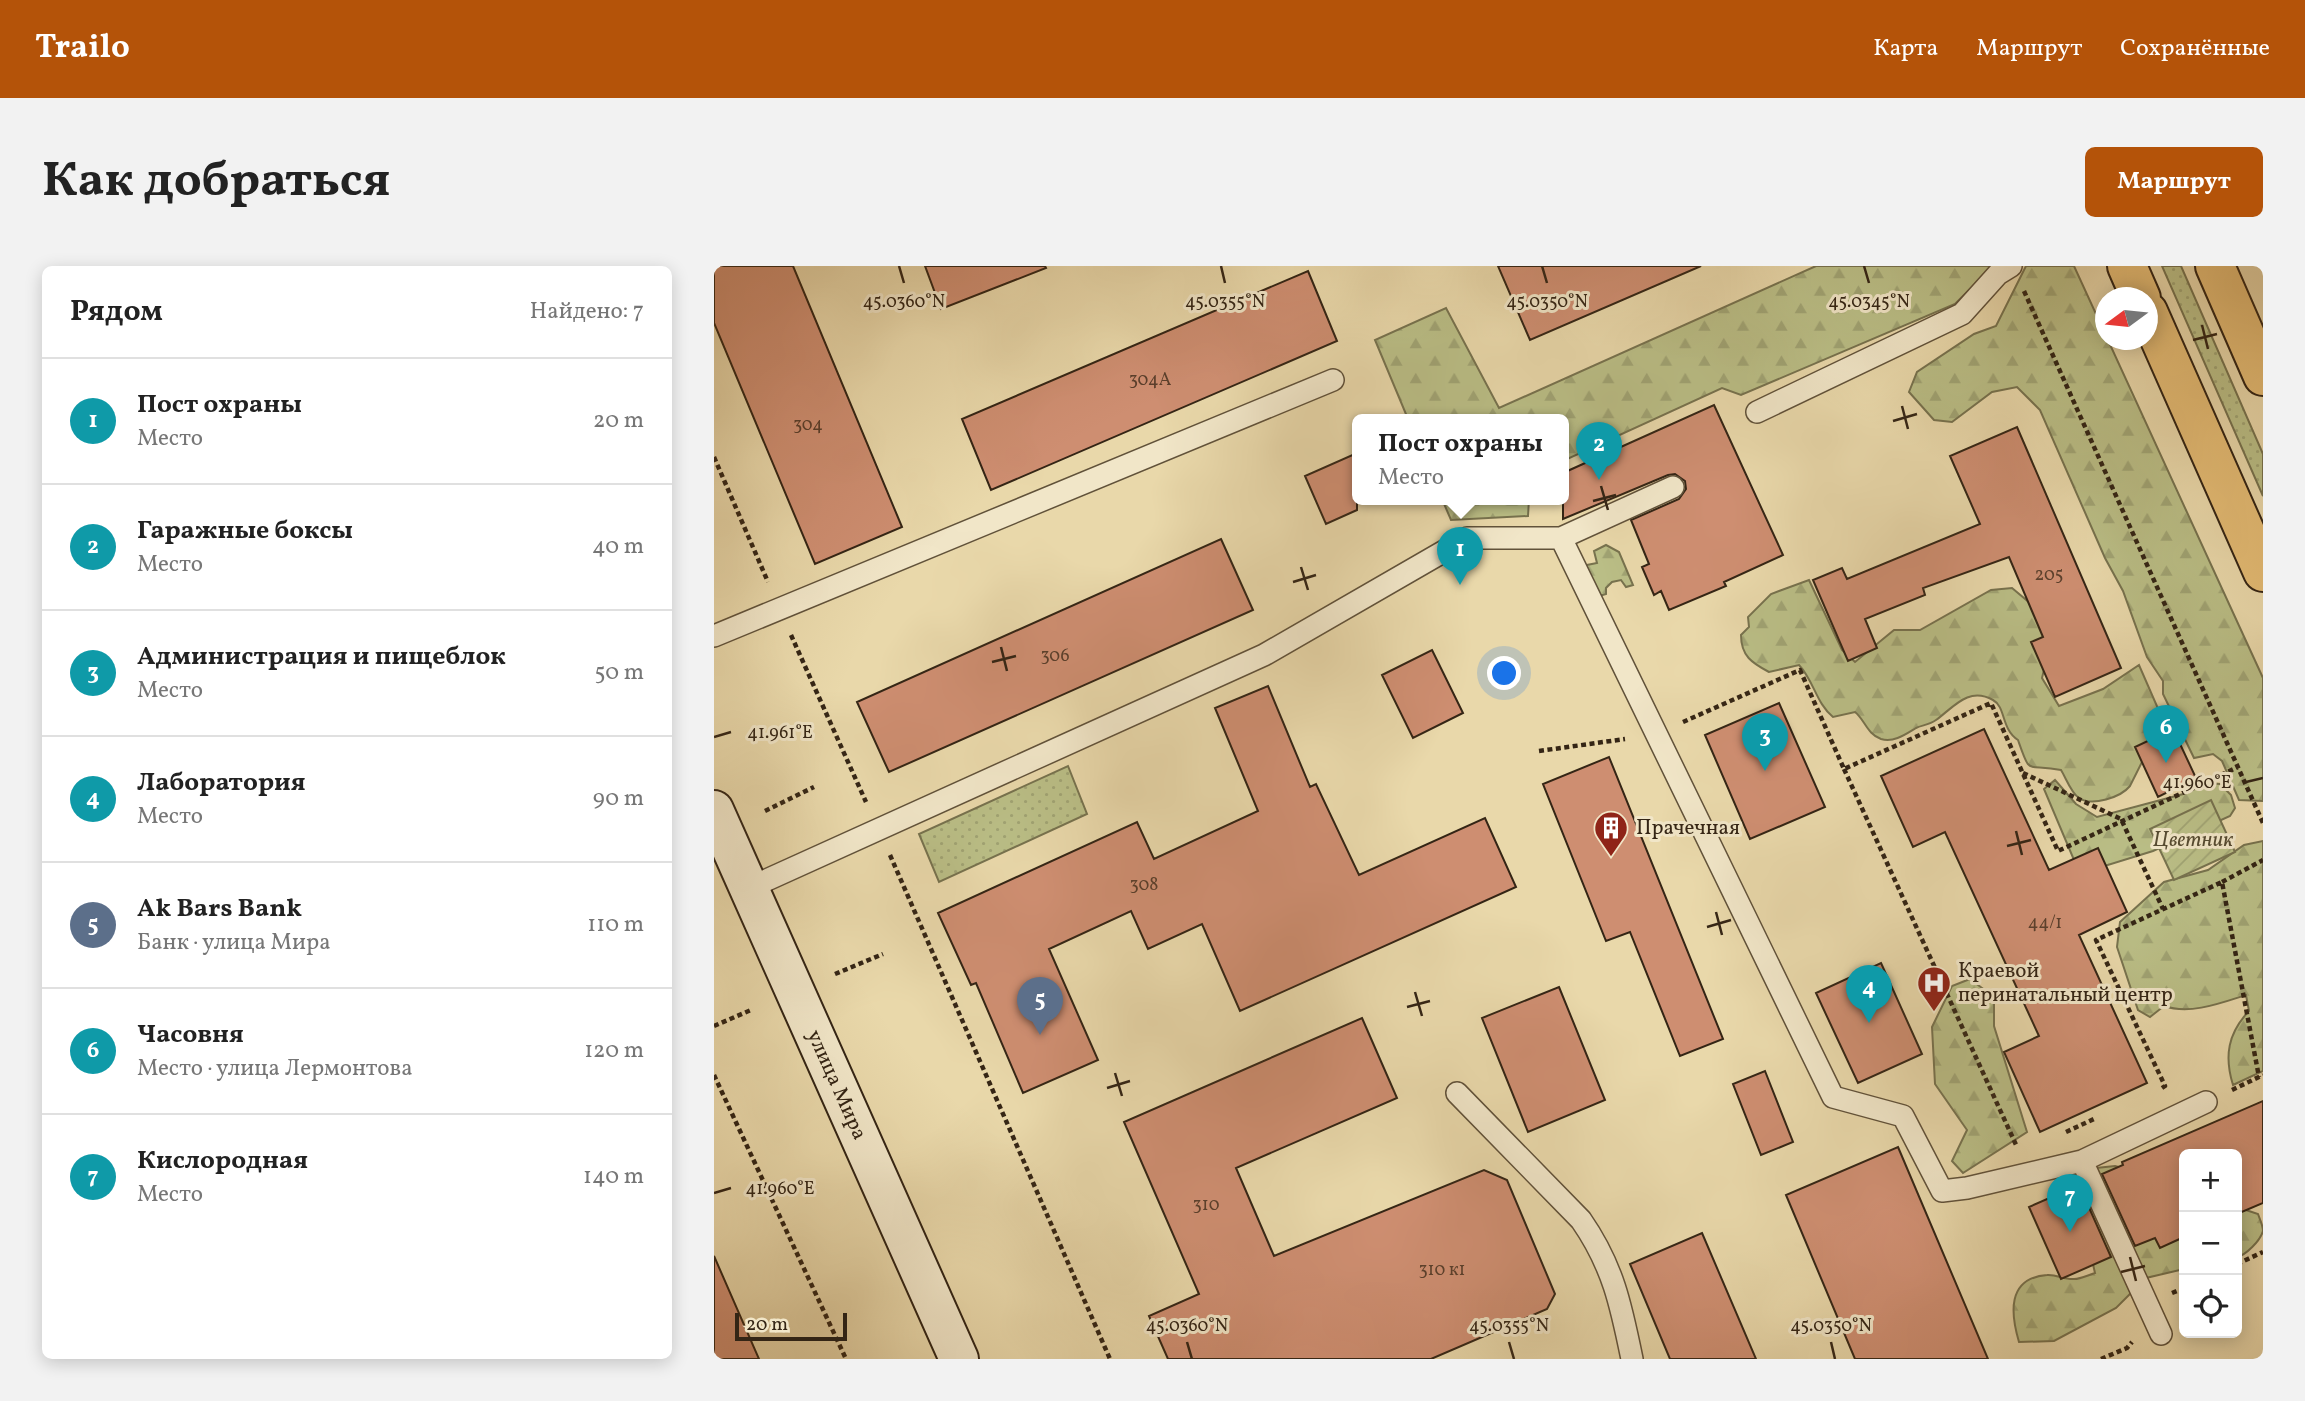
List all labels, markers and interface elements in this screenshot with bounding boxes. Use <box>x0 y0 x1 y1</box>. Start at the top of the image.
text: Trailo <box>35 26 130 72</box>
text: Карта <box>1873 32 1938 66</box>
text: Маршрут <box>1976 32 2082 66</box>
text: Сохранённые <box>2120 32 2270 66</box>
button: Маршрут <box>2085 147 2263 217</box>
text: Как добраться <box>42 148 390 217</box>
north arrow <box>2095 287 2158 350</box>
text: 45.0360°N <box>863 290 945 315</box>
text: 45.0355°N <box>1185 290 1265 315</box>
text: 45.0350°N <box>1506 290 1588 315</box>
text: 45.0345°N <box>1828 290 1910 315</box>
text: Рядом <box>70 291 163 333</box>
text: Найдено: 7 <box>530 296 644 328</box>
house number: 304А <box>1129 368 1172 393</box>
text: Пост охраны <box>137 387 302 423</box>
text: 1 <box>88 405 98 437</box>
text: 20 m <box>593 405 644 437</box>
house number: 304 <box>793 413 823 438</box>
popup <box>1352 414 1569 505</box>
pin: 2 <box>1576 422 1622 480</box>
text: Место <box>137 423 203 455</box>
text: Пост охраны <box>1378 426 1543 462</box>
text: Место <box>1378 462 1444 494</box>
text: Гаражные боксы <box>137 513 353 549</box>
pin: 1 <box>1437 527 1483 585</box>
text: 2 <box>87 531 99 563</box>
text: 40 m <box>592 531 644 563</box>
text: Место <box>137 549 203 581</box>
house number: 205 <box>2035 563 2063 588</box>
text: Администрация и пищеблок <box>137 639 506 675</box>
house number: 306 <box>1040 644 1070 669</box>
your location <box>1487 656 1521 690</box>
text: 3 <box>87 657 99 689</box>
text: 50 m <box>595 657 644 689</box>
text: Место <box>137 675 203 707</box>
pin: 6 <box>2143 705 2189 763</box>
pin: 3 <box>1742 713 1788 771</box>
text: 41.961°E <box>747 721 813 746</box>
text: Лаборатория <box>137 765 305 801</box>
text: 41.960°E <box>2162 771 2232 796</box>
text: 4 <box>86 783 100 815</box>
text: 90 m <box>593 783 644 815</box>
text: Место <box>137 801 203 833</box>
building icon: Прачечная <box>1592 809 1630 858</box>
place label: Прачечная <box>1636 814 1740 843</box>
park label: Цветник <box>2153 826 2234 855</box>
house number: 308 <box>1130 873 1158 898</box>
text: Ak Bars Bank <box>137 891 302 927</box>
text: 5 <box>87 909 99 941</box>
text: 110 m <box>587 909 644 941</box>
house number: 44/1 <box>2028 911 2062 936</box>
text: Банк · улица Мира <box>137 927 331 959</box>
place label: Краевой перинатальный центр <box>1958 957 2173 1010</box>
hospital icon: Краевой перинатальный центр <box>1915 964 1953 1013</box>
pin: 4 <box>1846 965 1892 1023</box>
pin: 5 <box>1017 977 1063 1035</box>
text: Часовня <box>137 1017 244 1053</box>
street label: улица Мира <box>799 1025 874 1144</box>
text: 6 <box>87 1035 99 1067</box>
text: 120 m <box>584 1035 644 1067</box>
text: Место · улица Лермонтова <box>137 1053 413 1085</box>
text: Кислородная <box>137 1143 308 1179</box>
map controls <box>2179 1149 2242 1338</box>
button: + <box>2179 1149 2242 1212</box>
text: 7 <box>88 1161 99 1193</box>
text: 140 m <box>583 1161 644 1193</box>
pin: 7 <box>2047 1174 2093 1232</box>
text: 41.960°E <box>745 1177 815 1202</box>
text: Место <box>137 1179 203 1211</box>
house number: 310 <box>1192 1193 1220 1218</box>
button: − <box>2179 1212 2242 1275</box>
house number: 310 к1 <box>1418 1258 1466 1283</box>
button: locate <box>2179 1275 2242 1338</box>
scale bar <box>735 1310 847 1342</box>
text: 20 m <box>746 1312 788 1338</box>
text: 45.0360°N <box>1146 1314 1228 1339</box>
text: 45.0355°N <box>1469 1314 1549 1339</box>
text: 45.0350°N <box>1790 1314 1872 1339</box>

